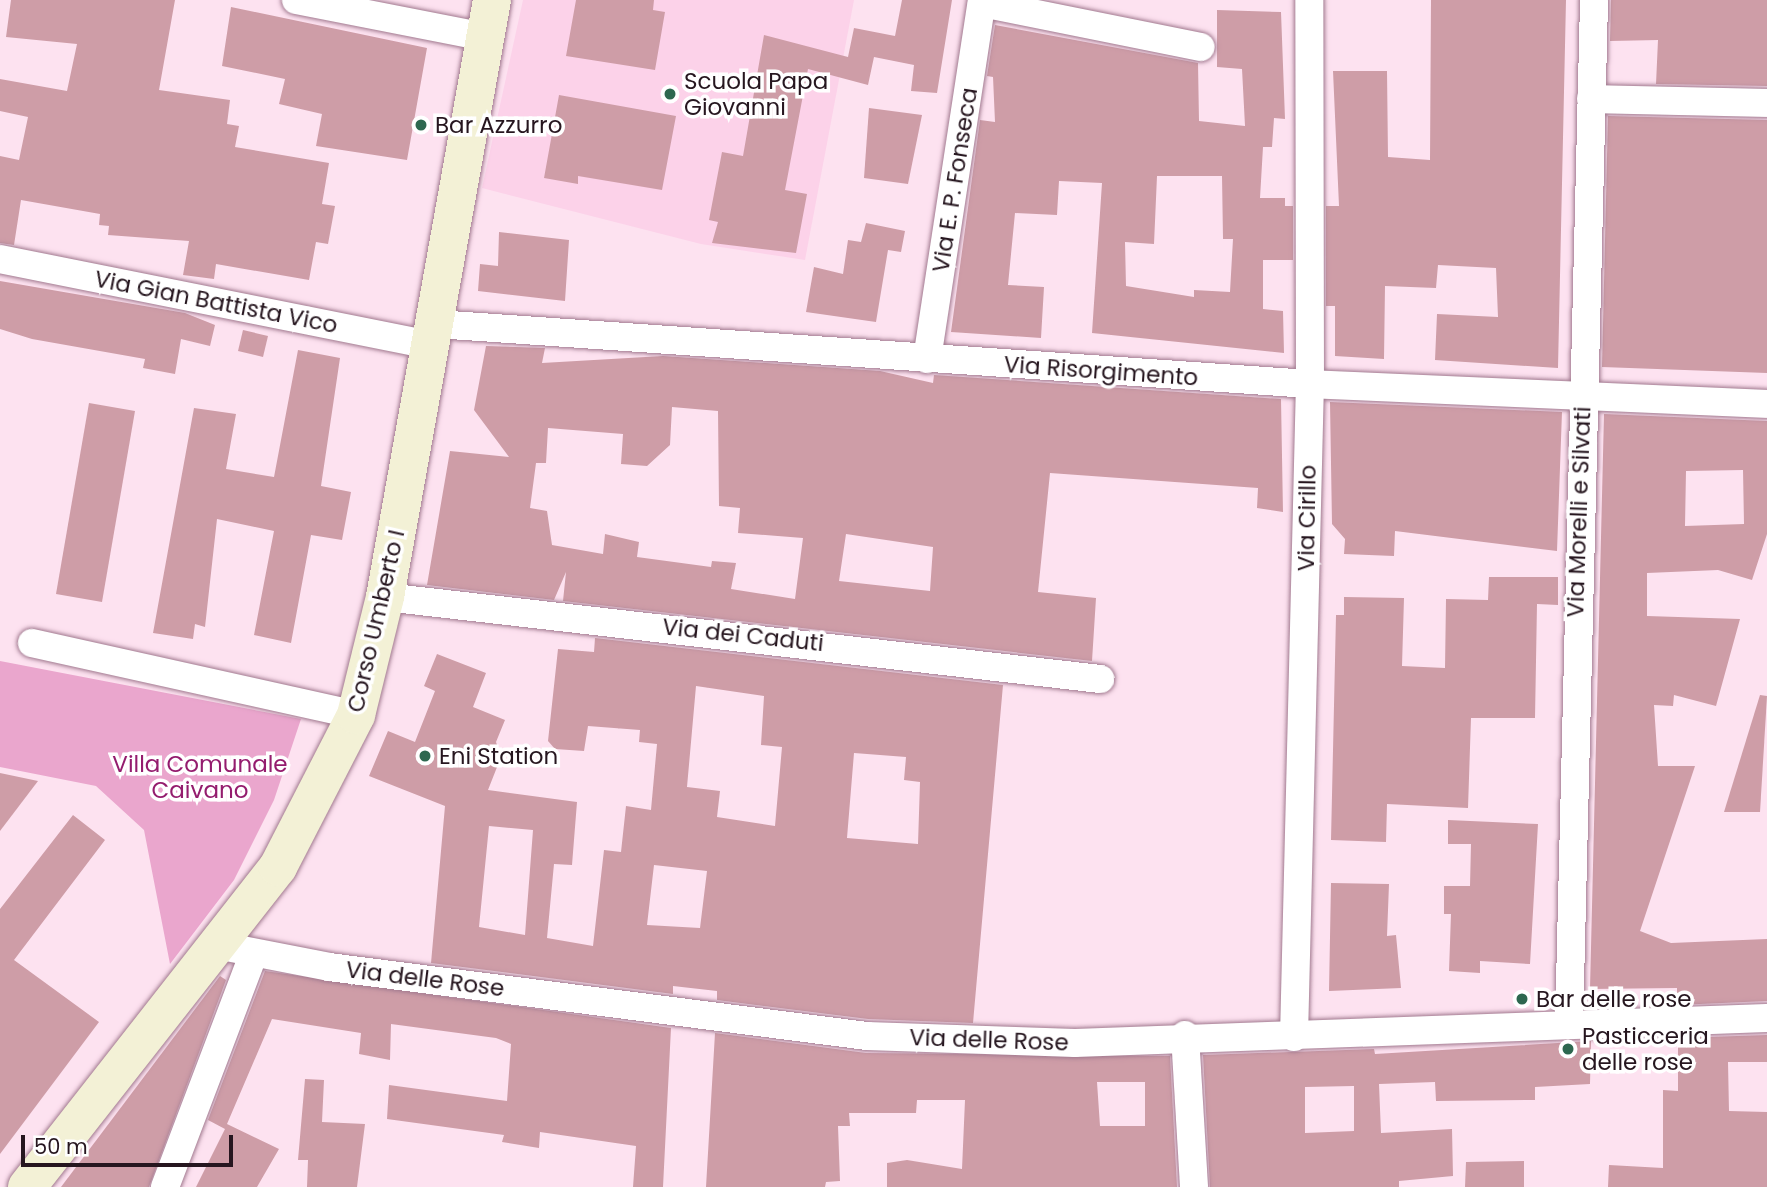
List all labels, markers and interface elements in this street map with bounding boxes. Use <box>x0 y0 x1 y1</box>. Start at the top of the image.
place label: Scuola Papa Giovanni <box>684 67 828 121</box>
marker: Scuola Papa Giovanni <box>662 86 678 102</box>
street label: Via E. P. Fonseca <box>927 86 983 274</box>
place label: Bar Azzurro <box>435 111 562 139</box>
marker: Bar Azzurro <box>413 117 429 133</box>
street label: Via Gian Battista Vico <box>92 265 340 339</box>
street label: Via Risorgimento <box>1003 350 1199 392</box>
street label: Via Morelli e Silvati <box>1562 406 1596 618</box>
street label: Via Cirillo <box>1292 464 1322 572</box>
street label: Corso Umberto I <box>342 527 410 715</box>
street label: Via dei Caduti <box>661 613 825 657</box>
place label: Eni Station <box>439 742 558 770</box>
marker: Eni Station <box>417 748 433 764</box>
park label: Villa Comunale Caivano <box>112 750 288 804</box>
street label: Via delle Rose <box>344 956 506 1002</box>
place label: Bar delle rose <box>1536 985 1691 1013</box>
marker: Bar delle rose <box>1514 991 1530 1007</box>
place label: Pasticceria delle rose <box>1582 1022 1709 1076</box>
street label: Via delle Rose <box>909 1023 1069 1057</box>
marker: Pasticceria delle rose <box>1560 1041 1576 1057</box>
scale bar <box>24 1120 236 1164</box>
text: 50 m <box>34 1132 88 1161</box>

